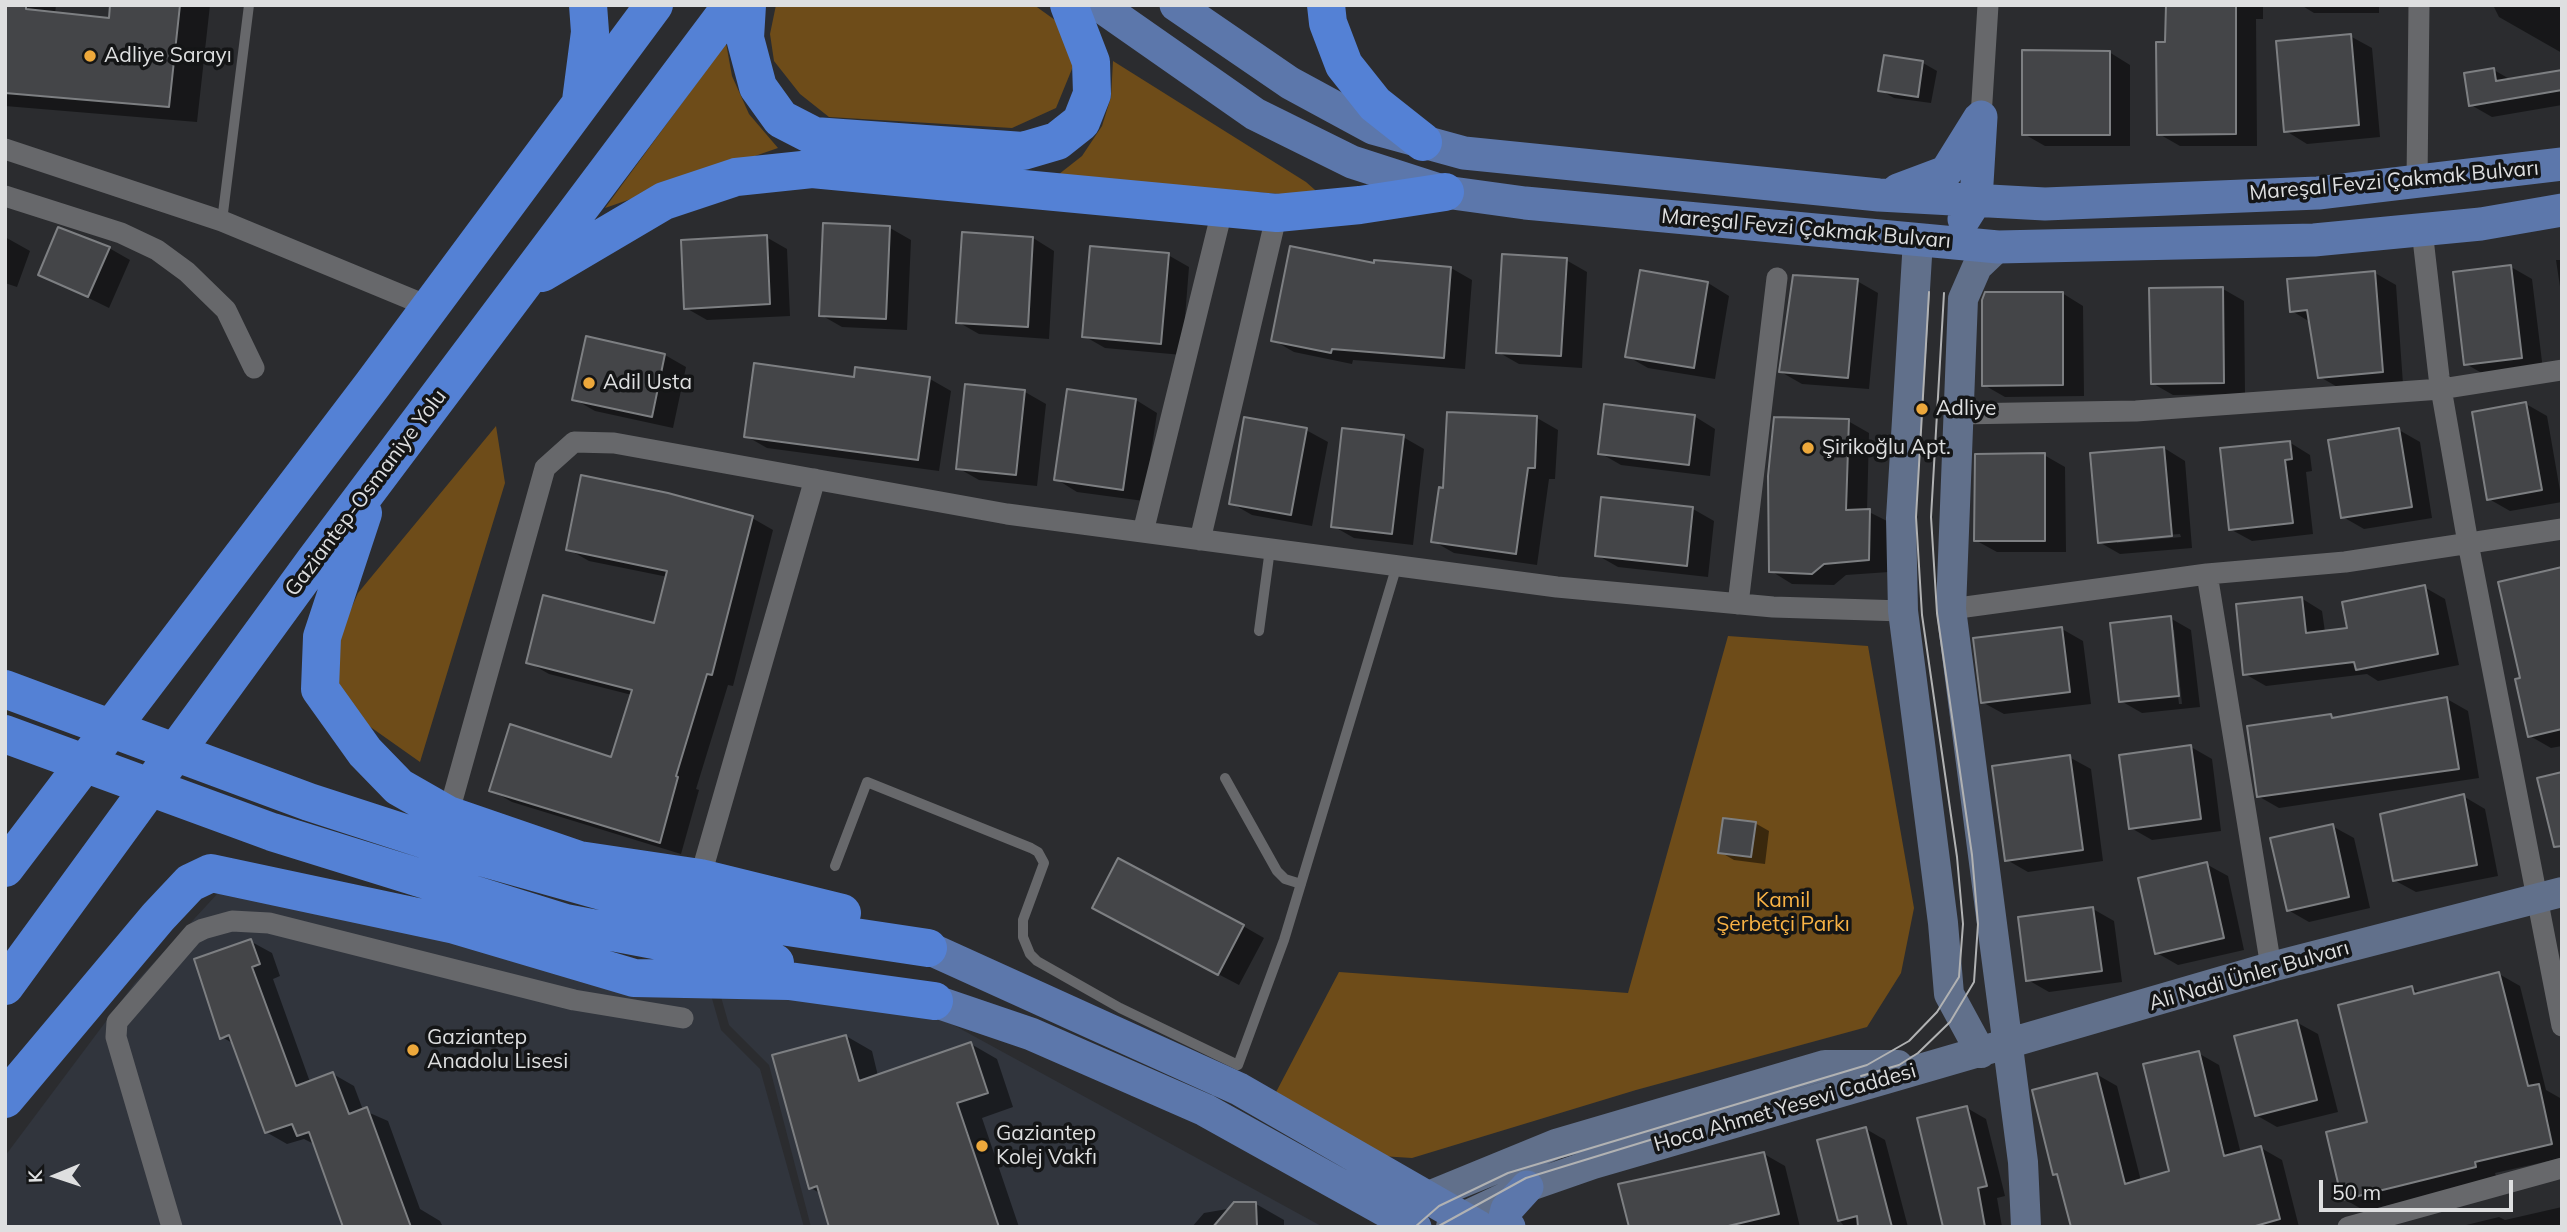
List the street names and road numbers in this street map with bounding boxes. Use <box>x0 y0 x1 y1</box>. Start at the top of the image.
street label: Mareşal Fevzi Çakmak Bulvarı <box>2248 156 2540 206</box>
street label: Mareşal Fevzi Çakmak Bulvarı <box>1660 204 1952 254</box>
street label: Gaziantep-Osmaniye Yolu <box>280 385 452 601</box>
street label: Ali Nadi Ünler Bulvarı <box>2146 935 2352 1017</box>
street label: Hoca Ahmet Yesevi Caddesi <box>1651 1058 1919 1158</box>

